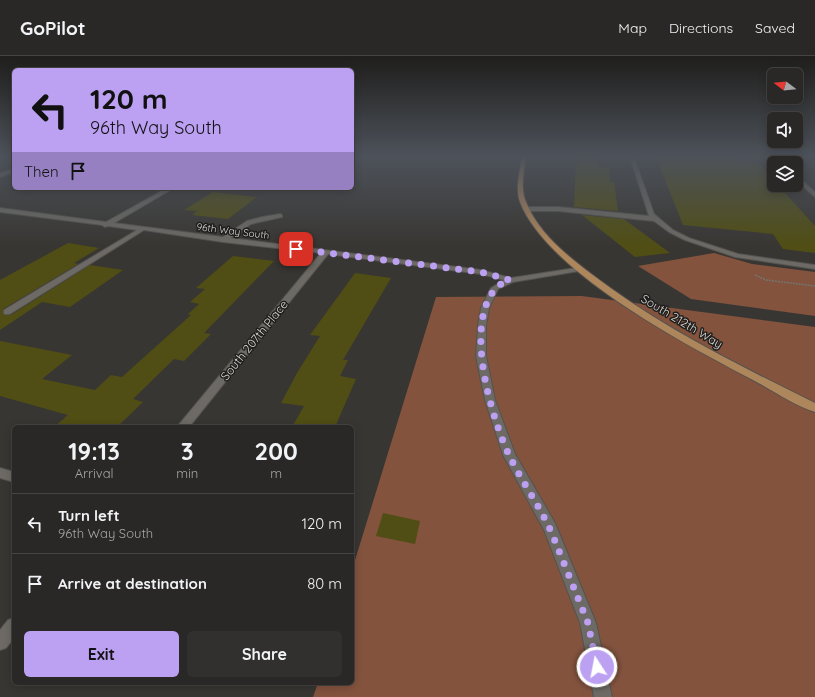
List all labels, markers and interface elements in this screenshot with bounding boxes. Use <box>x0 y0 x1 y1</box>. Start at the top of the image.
text: GoPilot <box>20 16 86 40</box>
text: Map <box>618 19 647 37</box>
text: Directions <box>669 19 733 37</box>
text: Saved <box>755 19 795 37</box>
north arrow <box>767 68 803 104</box>
map controls <box>767 68 803 192</box>
text: 120 m <box>90 81 168 116</box>
icon: left <box>24 84 76 136</box>
button: sound <box>767 112 803 148</box>
text: 96th Way South <box>90 116 222 139</box>
button: layers <box>767 156 803 192</box>
icon: arrive <box>67 160 89 182</box>
text: Then <box>24 162 59 181</box>
street label: 96th Way South <box>196 220 270 242</box>
pin <box>279 232 313 266</box>
icon: arrive <box>285 238 307 260</box>
street label: South 212th Way <box>639 291 725 351</box>
street label: South 207th Place <box>217 297 291 383</box>
text: 19:13 <box>68 436 120 466</box>
text: 3 <box>181 436 194 466</box>
text: 200 <box>255 436 298 466</box>
text: Arrival <box>75 465 114 481</box>
text: min <box>176 465 198 481</box>
text: m <box>270 465 282 481</box>
text: Turn left <box>58 506 120 525</box>
icon: left <box>24 513 46 535</box>
text: 120 m <box>301 514 342 533</box>
text: 96th Way South <box>58 525 153 541</box>
icon: arrive <box>24 573 46 595</box>
text: Arrive at destination <box>58 574 207 593</box>
text: 80 m <box>307 574 342 593</box>
button: Exit <box>24 631 179 677</box>
button: Share <box>187 631 342 677</box>
position arrow <box>576 646 618 688</box>

